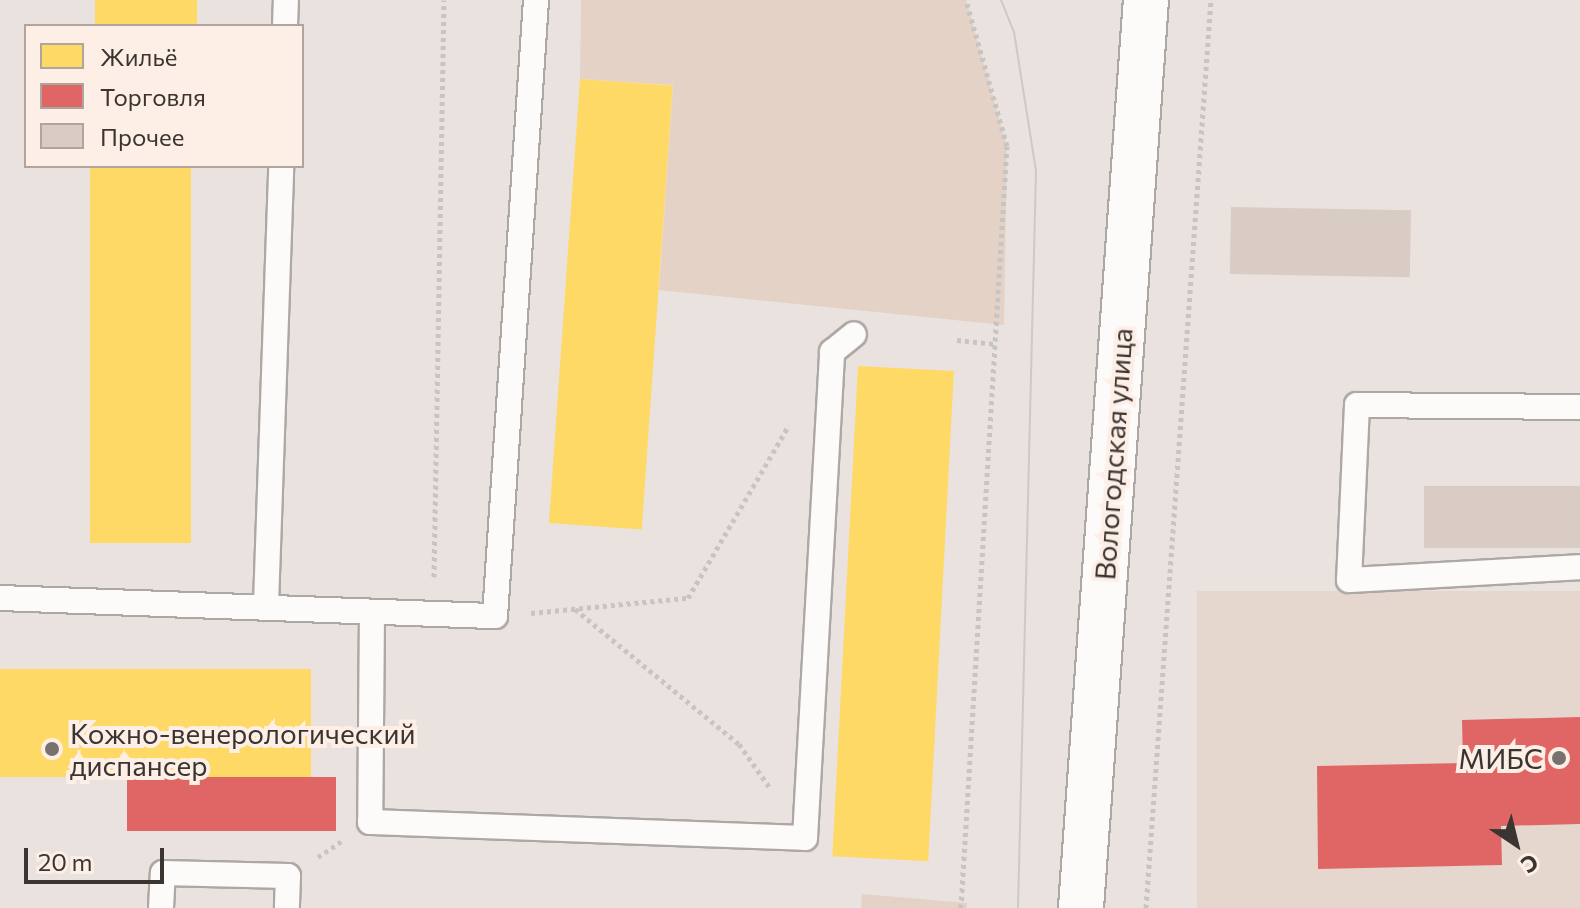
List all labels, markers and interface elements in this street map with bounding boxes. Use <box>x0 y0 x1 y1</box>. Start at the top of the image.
legend <box>24 24 304 168</box>
text: Жильё <box>100 42 177 71</box>
text: Торговля <box>100 82 206 111</box>
text: Прочее <box>100 122 184 151</box>
street label: Вологодская улица <box>1087 327 1139 581</box>
place label: Кожно-венерологический диспансер <box>70 716 416 782</box>
marker: Кожно-венерологический диспансер <box>41 738 63 760</box>
place label: МИБС <box>1458 741 1543 775</box>
marker: МИБС <box>1550 749 1568 767</box>
north arrow <box>1476 804 1556 884</box>
scale bar <box>28 832 168 882</box>
text: 20 m <box>38 847 92 876</box>
text: С <box>1516 849 1544 879</box>

